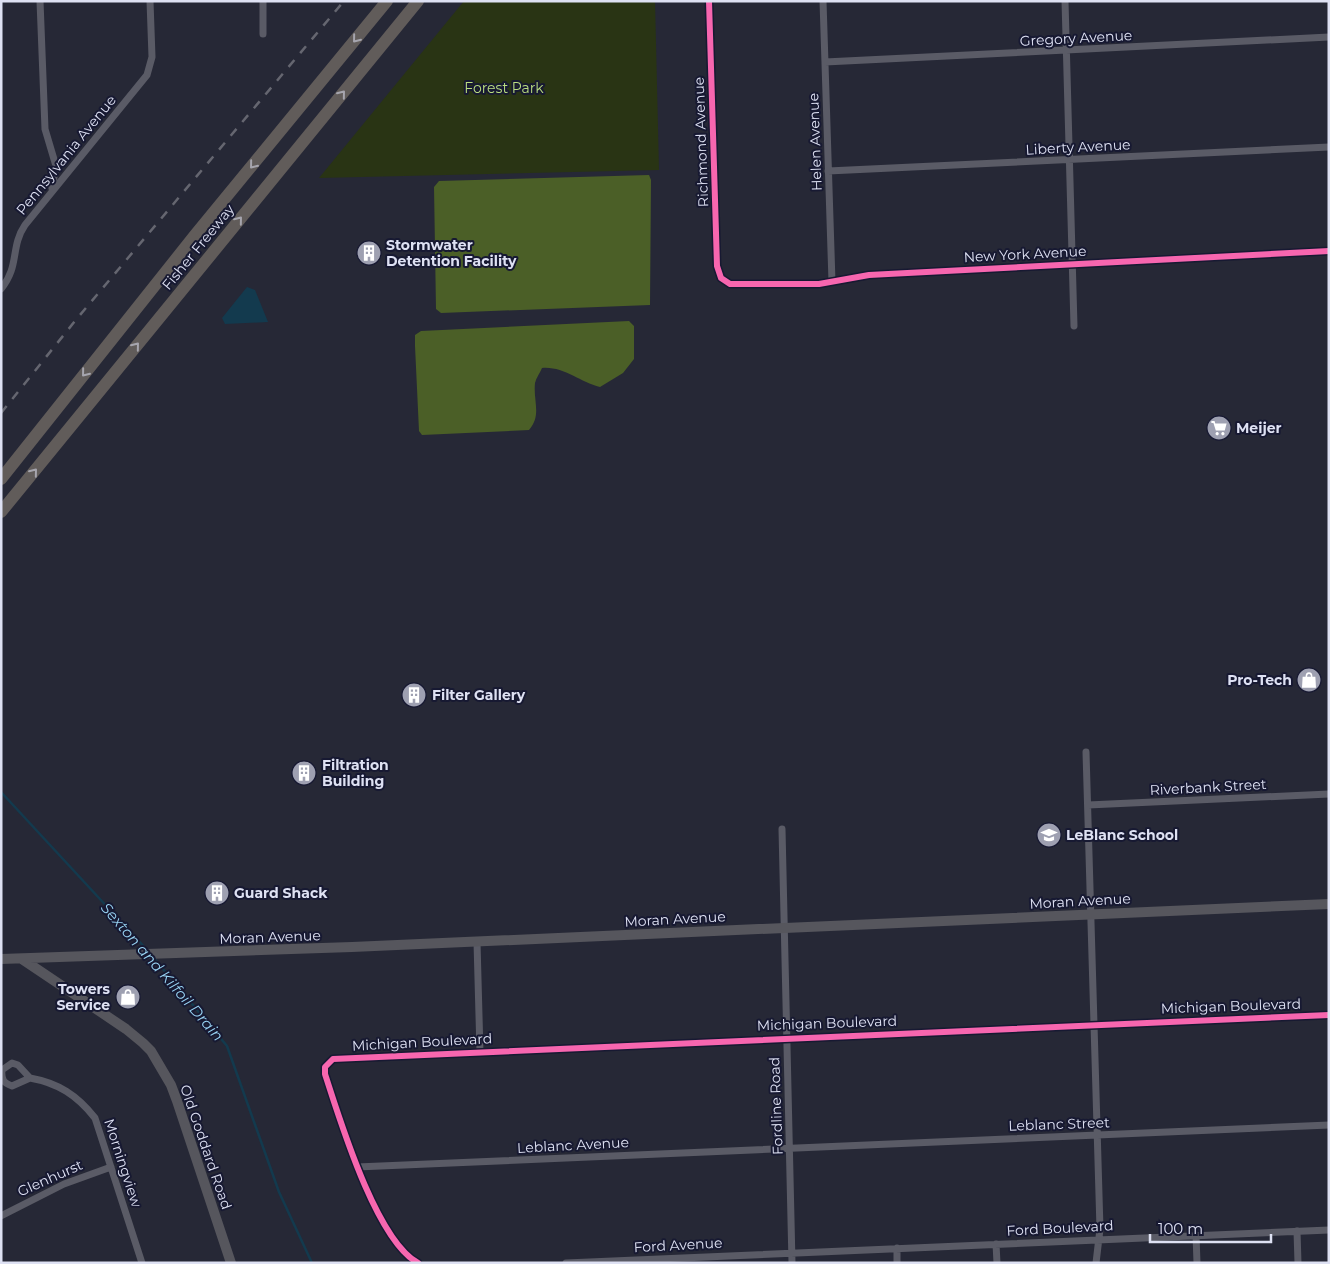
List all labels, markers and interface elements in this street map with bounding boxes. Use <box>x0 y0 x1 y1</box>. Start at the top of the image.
street label: Gregory Avenue <box>1019 26 1133 50</box>
one-way arrow <box>353 33 362 42</box>
street label: Richmond Avenue <box>690 77 712 207</box>
park label: Forest Park <box>464 79 544 97</box>
street label: Pennsylvania Avenue <box>12 91 120 219</box>
one-way arrow <box>336 91 345 100</box>
street label: Helen Avenue <box>804 93 826 191</box>
street label: Liberty Avenue <box>1025 135 1131 159</box>
one-way arrow <box>250 159 259 168</box>
street label: Fisher Freeway <box>158 200 238 294</box>
one-way arrow <box>234 217 242 226</box>
place label: Stormwater Detention Facility <box>386 236 517 270</box>
building icon: Stormwater Detention Facility <box>356 240 382 266</box>
street label: New York Avenue <box>963 242 1087 266</box>
one-way arrow <box>131 343 139 352</box>
one-way arrow <box>83 367 91 376</box>
supermarket icon: Meijer <box>1206 415 1232 441</box>
place label: Meijer <box>1236 419 1282 437</box>
one-way arrow <box>28 469 36 478</box>
shop icon: Pro-Tech <box>1296 667 1322 693</box>
place label: Pro-Tech <box>1227 671 1292 689</box>
building icon: Filter Gallery <box>401 682 427 708</box>
place label: Filter Gallery <box>432 686 526 704</box>
place label: Filtration Building <box>322 756 389 790</box>
building icon: Filtration Building <box>291 760 317 786</box>
street label: Riverbank Street <box>1149 775 1267 799</box>
school or university icon: LeBlanc School <box>1036 822 1062 848</box>
place label: LeBlanc School <box>1066 826 1178 844</box>
building icon: Guard Shack <box>204 880 230 906</box>
place label: Guard Shack <box>234 884 328 902</box>
street label: Moran Avenue <box>1029 889 1131 913</box>
water label: Sexton and Kilfoil Drain <box>97 898 228 1045</box>
street label: Moran Avenue <box>624 907 726 931</box>
street label: Moran Avenue <box>219 926 321 948</box>
place label: Towers Service <box>56 980 111 1014</box>
shop icon: Towers Service <box>115 984 141 1010</box>
street label: Michigan Boulevard <box>1161 995 1301 1017</box>
street label: Michigan Boulevard <box>757 1012 897 1034</box>
street label: Michigan Boulevard <box>351 1029 493 1055</box>
street label: Fordline Road <box>765 1057 787 1155</box>
street label: Old Goddard Road <box>176 1082 236 1212</box>
street label: Leblanc Street <box>1008 1113 1110 1135</box>
street label: Morningview <box>100 1117 146 1210</box>
street label: Leblanc Avenue <box>517 1133 629 1157</box>
street label: Glenhurst <box>15 1156 86 1200</box>
scale bar <box>1150 1212 1271 1244</box>
street label: Ford Boulevard <box>1006 1216 1114 1240</box>
text: 100 m <box>1158 1219 1203 1238</box>
street label: Ford Avenue <box>633 1234 723 1256</box>

